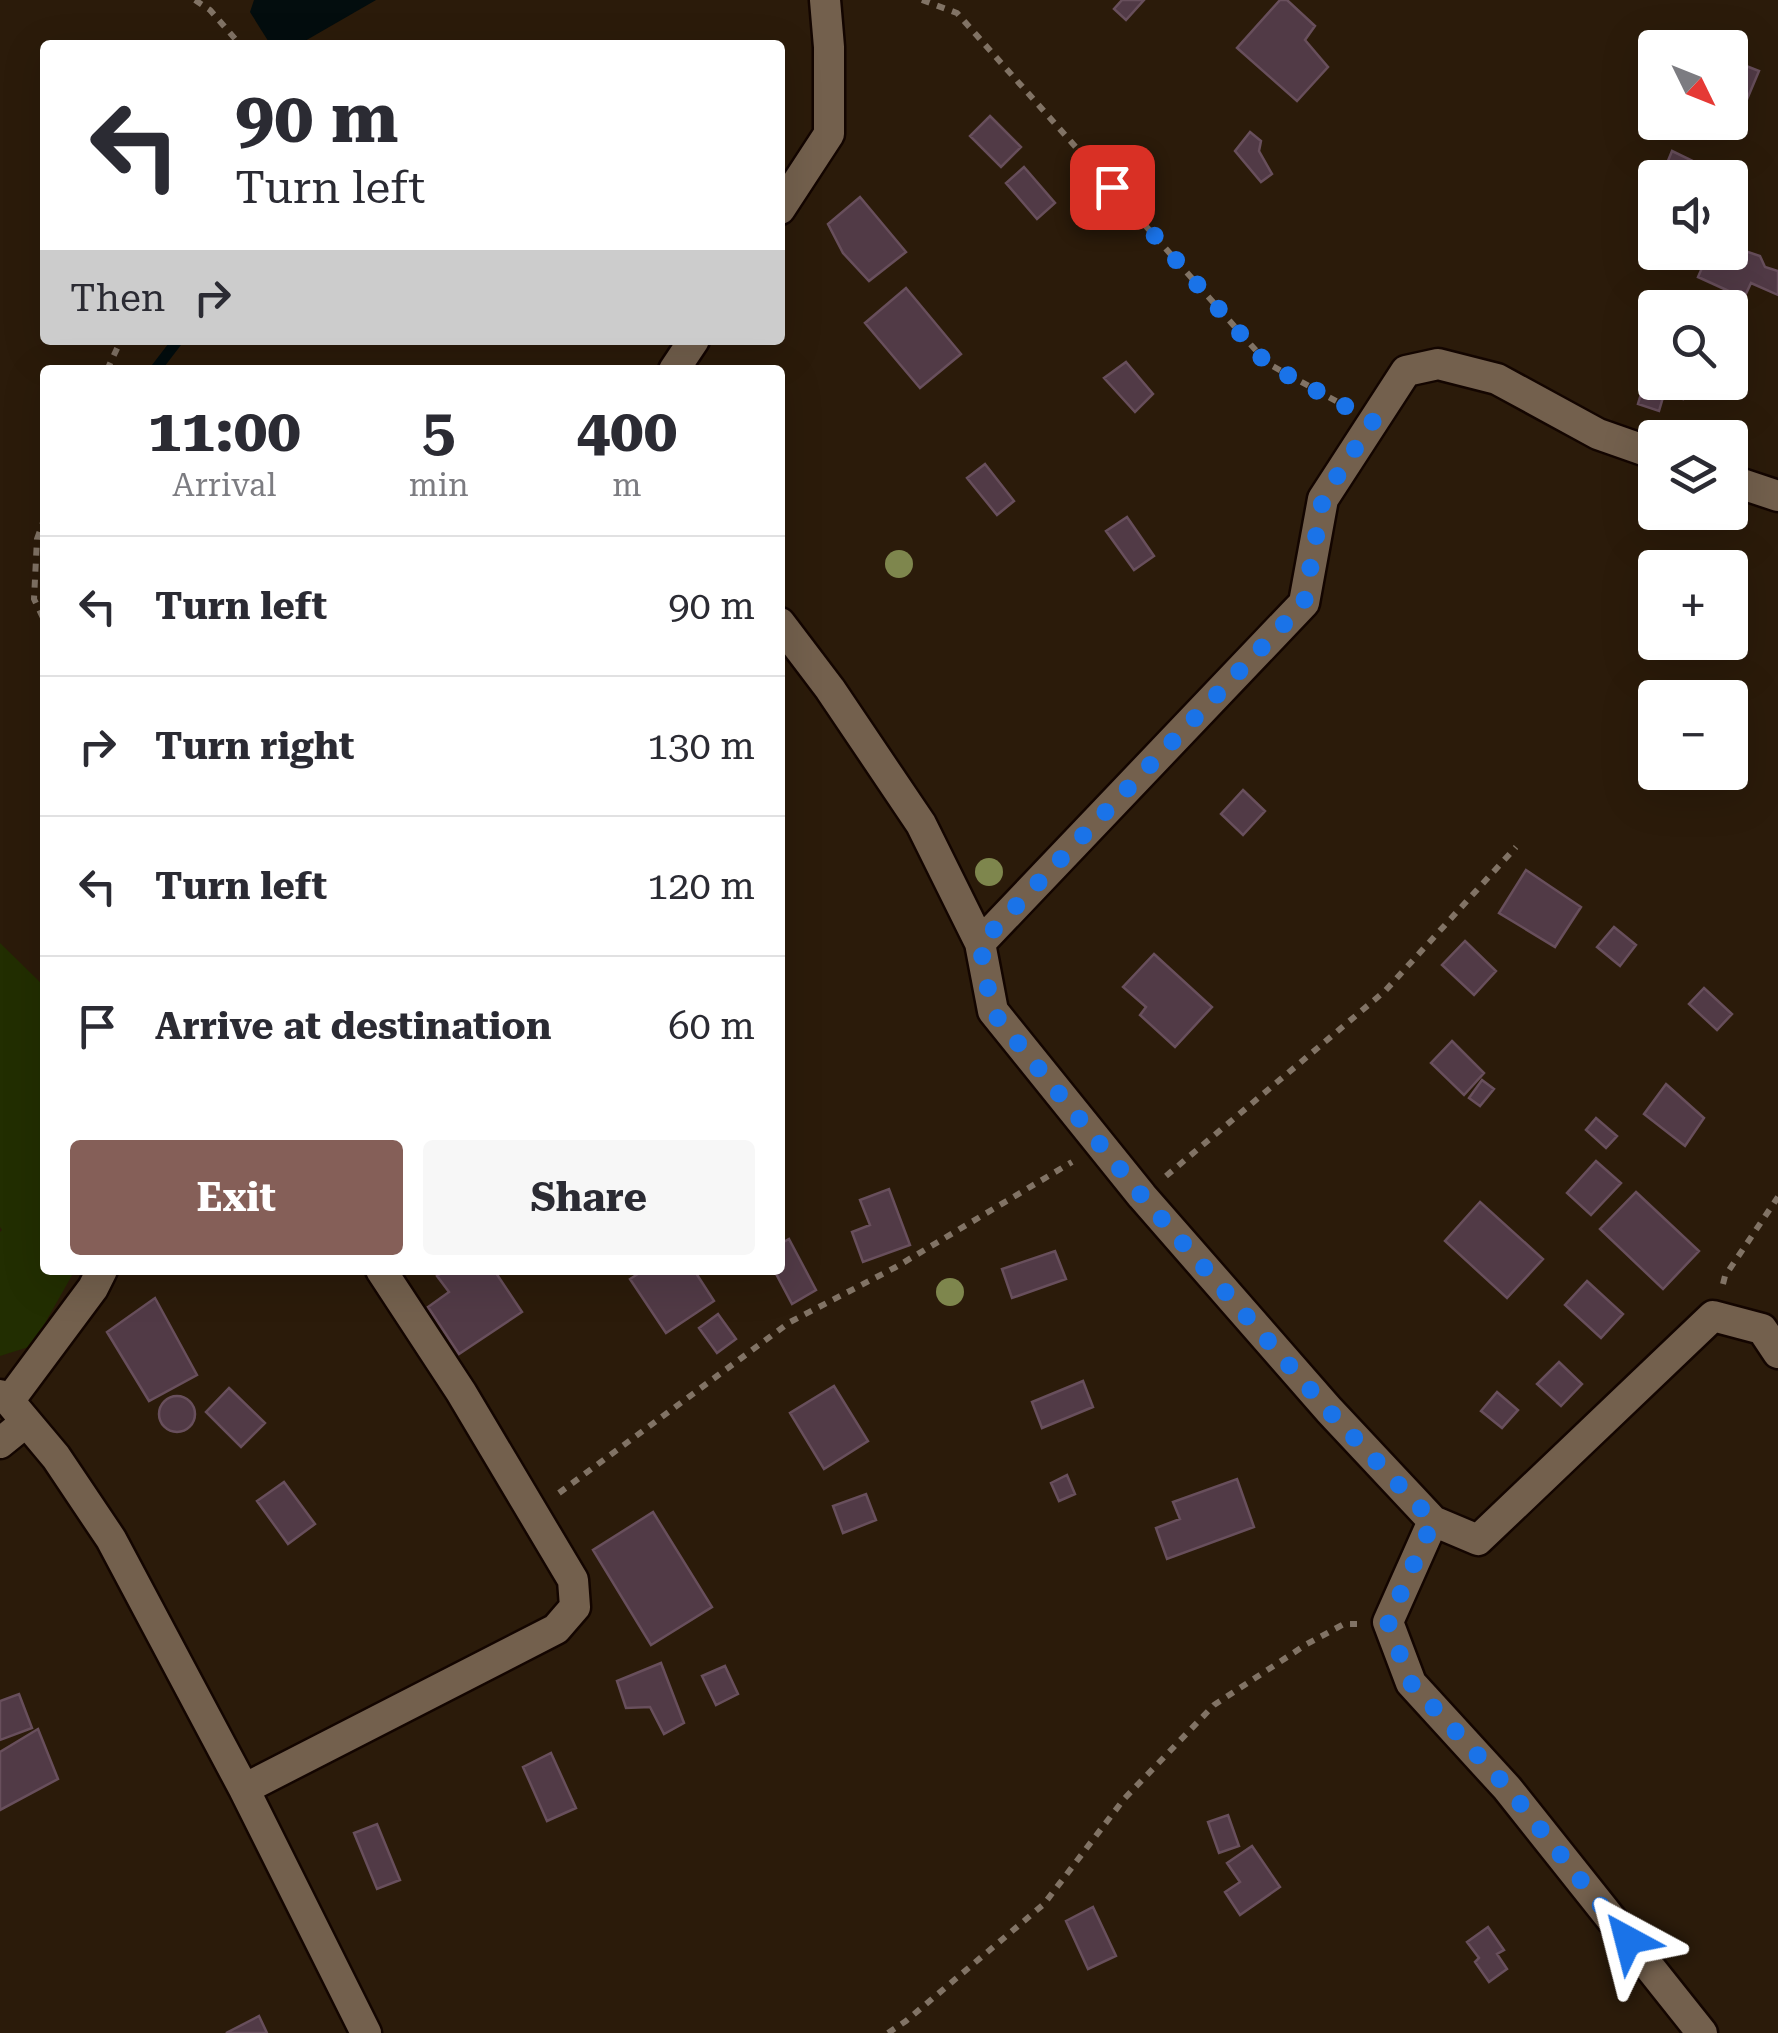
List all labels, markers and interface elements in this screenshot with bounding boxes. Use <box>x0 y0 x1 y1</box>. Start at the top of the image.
north arrow <box>1638 30 1748 140</box>
map controls <box>1638 30 1748 790</box>
text: 90 m <box>235 77 399 159</box>
icon: left <box>70 80 200 210</box>
pin <box>1070 145 1155 230</box>
icon: arrive <box>1085 160 1140 215</box>
button: sound <box>1638 160 1748 270</box>
text: Turn left <box>235 161 425 214</box>
icon: right <box>185 270 240 325</box>
text: Then <box>70 276 165 320</box>
button: search <box>1638 290 1748 400</box>
text: 11:00 <box>148 395 301 466</box>
text: 5 <box>422 395 455 466</box>
text: 400 <box>576 395 677 466</box>
button: layers <box>1638 420 1748 530</box>
text: Arrival <box>172 466 276 504</box>
text: min <box>409 466 469 504</box>
text: m <box>612 466 641 504</box>
button: + <box>1638 550 1748 660</box>
icon: left <box>70 579 125 634</box>
text: Turn left <box>155 584 327 628</box>
text: 90 m <box>668 584 755 628</box>
button: − <box>1638 680 1748 790</box>
icon: right <box>70 719 125 774</box>
text: Turn right <box>155 724 354 768</box>
text: 130 m <box>647 724 755 768</box>
icon: left <box>70 859 125 914</box>
text: Turn left <box>155 864 327 908</box>
text: 120 m <box>647 864 755 908</box>
icon: arrive <box>70 999 125 1054</box>
text: Arrive at destination <box>155 1004 551 1048</box>
text: 60 m <box>668 1004 755 1048</box>
button: Exit <box>70 1140 403 1255</box>
button: Share <box>423 1140 755 1255</box>
position arrow <box>1576 1888 1680 1992</box>

